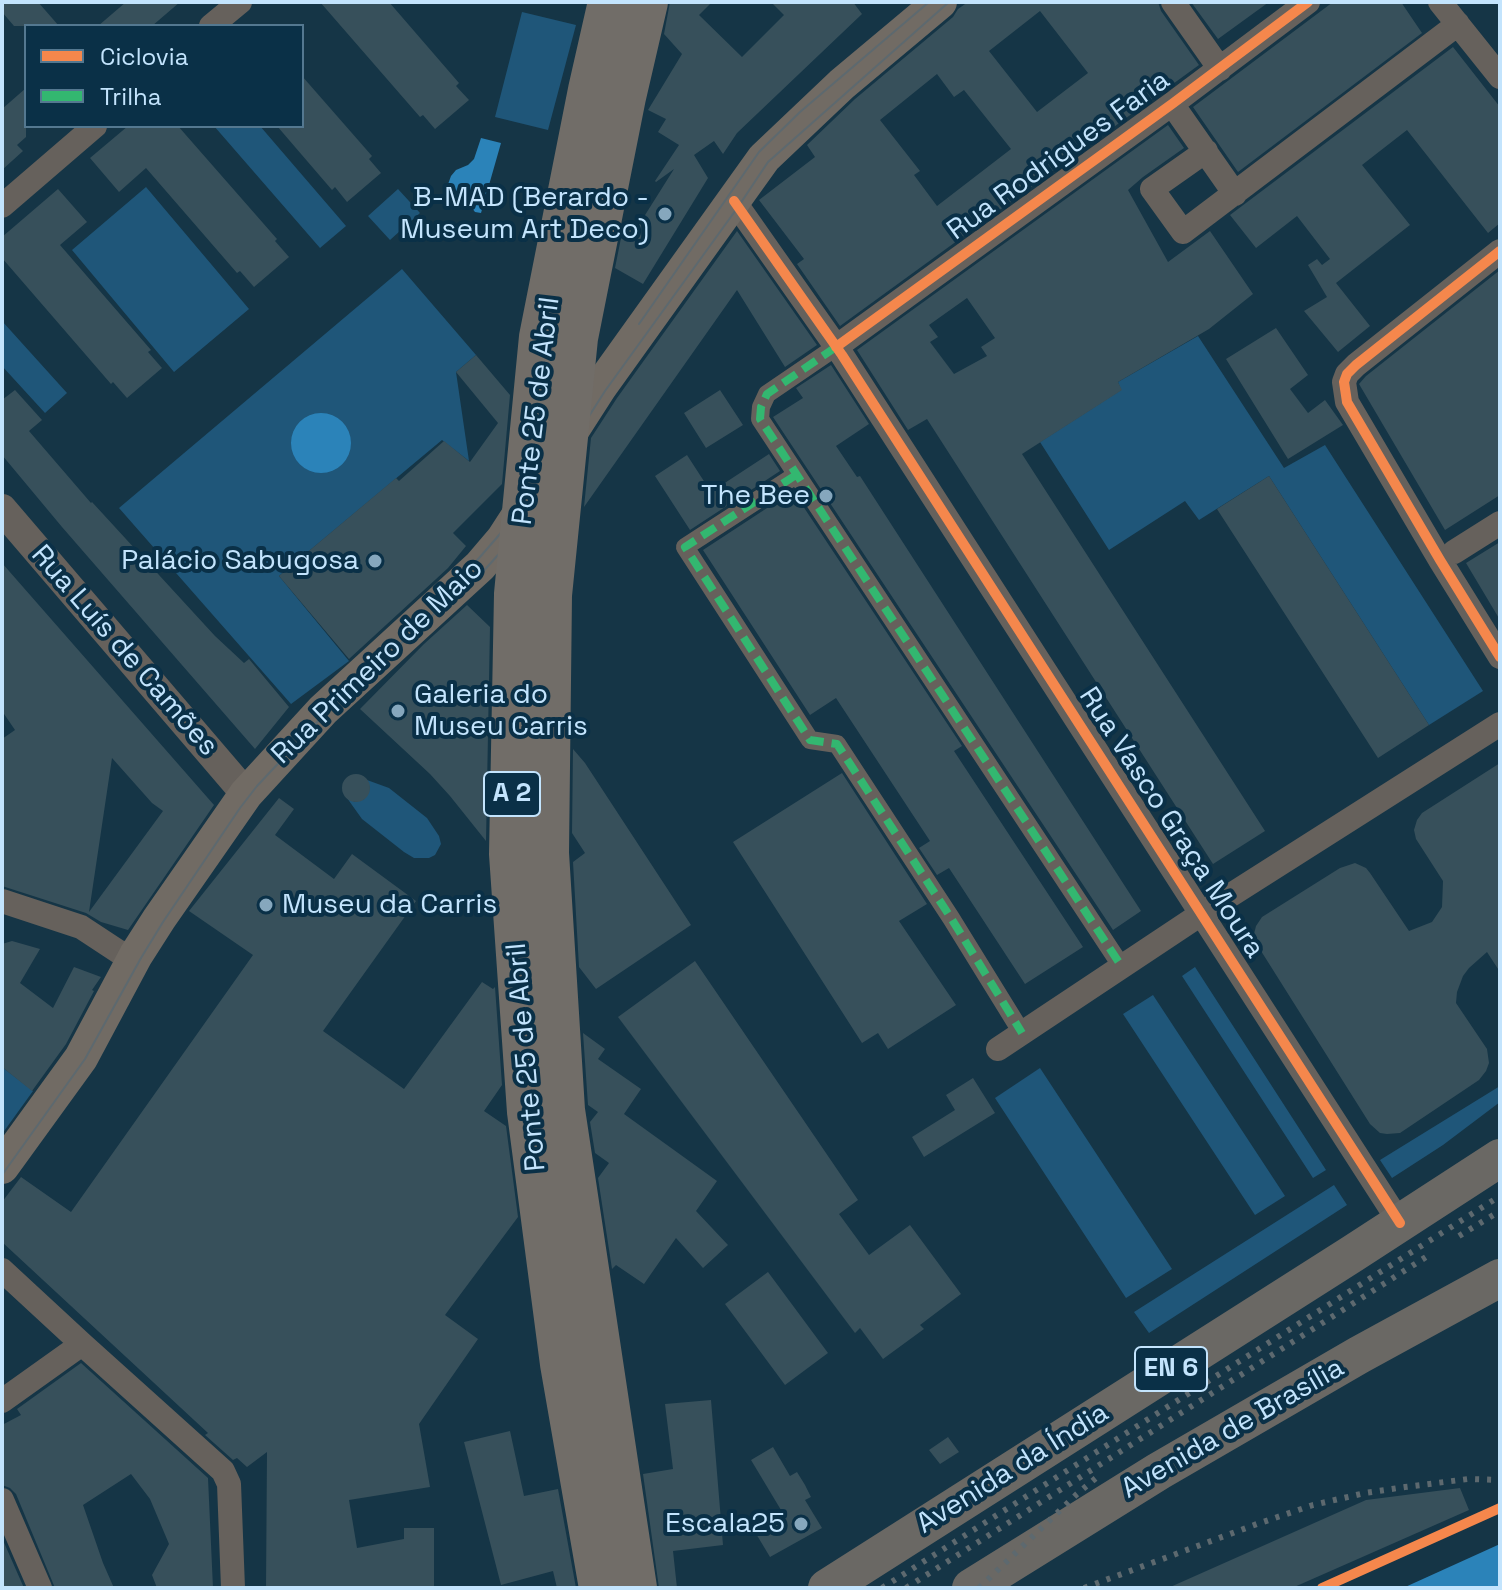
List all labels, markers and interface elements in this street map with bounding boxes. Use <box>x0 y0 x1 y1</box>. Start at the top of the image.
legend <box>24 24 304 128</box>
text: Ciclovia <box>100 41 188 72</box>
street label: Rua Rodrigues Faria <box>941 64 1177 248</box>
text: Trilha <box>100 81 162 112</box>
place label: B-MAD (Berardo - Museum Art Deco) <box>400 181 649 247</box>
marker: B-MAD (Berardo - Museum Art Deco) <box>656 205 674 223</box>
street label: Ponte 25 de Abril <box>506 295 568 527</box>
place label: The Bee <box>701 479 810 513</box>
marker: The Bee <box>817 487 835 505</box>
street label: Rua Luís de Camões <box>23 539 225 763</box>
place label: Palácio Sabugosa <box>121 544 359 578</box>
street label: Rua Primeiro de Maio <box>265 552 491 772</box>
marker: Palácio Sabugosa <box>366 552 384 570</box>
place label: Galeria do Museu Carris <box>414 678 588 744</box>
street label: Rua Vasco Graça Moura <box>1071 682 1271 964</box>
marker: Galeria do Museu Carris <box>389 702 407 720</box>
road number: A 2 <box>484 772 540 816</box>
place label: Museu da Carris <box>282 888 497 922</box>
marker: Museu da Carris <box>257 896 275 914</box>
street label: Ponte 25 de Abril <box>500 941 554 1173</box>
road number: EN 6 <box>1135 1347 1207 1391</box>
street label: Avenida de Brasília <box>1116 1352 1350 1506</box>
street label: Avenida da Índia <box>911 1396 1115 1542</box>
place label: Escala25 <box>665 1507 785 1541</box>
marker: Escala25 <box>792 1515 810 1533</box>

